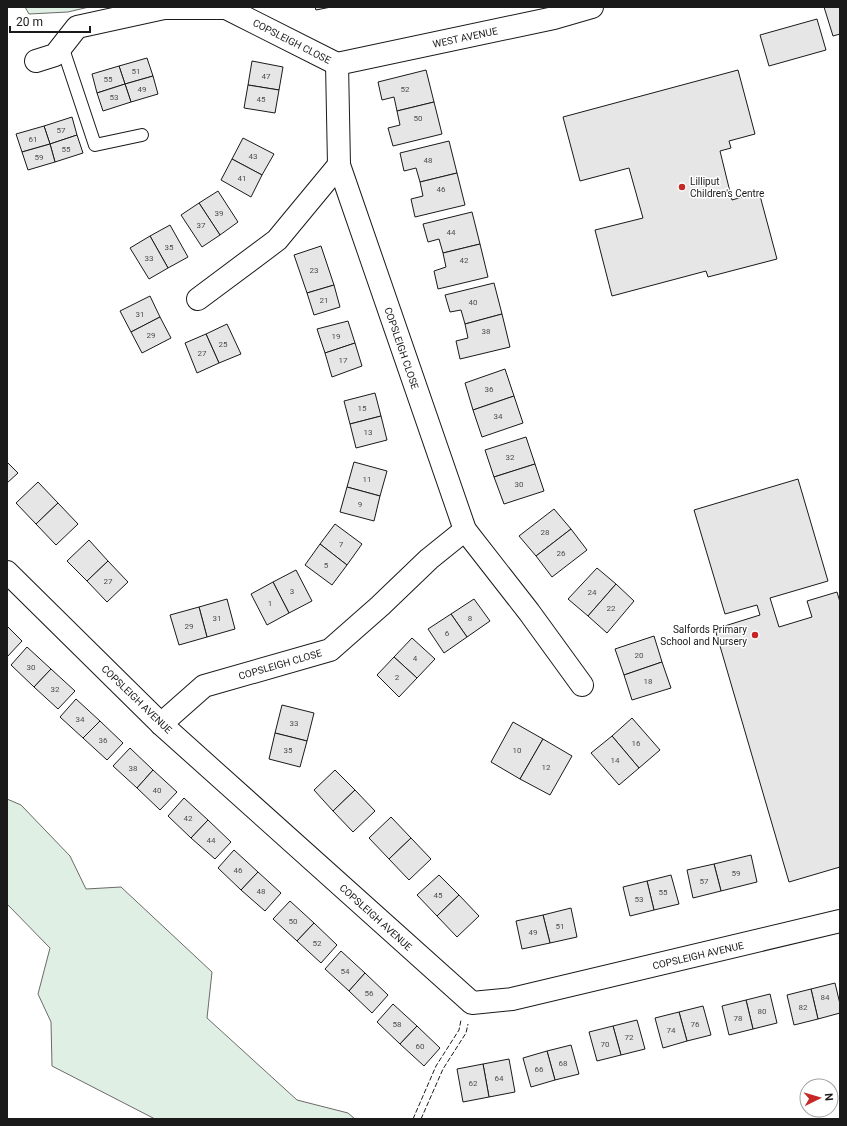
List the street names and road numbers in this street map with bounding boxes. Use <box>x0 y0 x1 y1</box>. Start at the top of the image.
street label: COPSLEIGH CLOSE <box>251 17 333 66</box>
street label: WEST AVENUE <box>432 25 499 50</box>
street label: COPSLEIGH CLOSE <box>382 306 421 391</box>
street label: COPSLEIGH CLOSE <box>237 647 323 682</box>
street label: COPSLEIGH AVENUE <box>99 663 174 736</box>
street label: COPSLEIGH AVENUE <box>337 882 414 953</box>
street label: COPSLEIGH AVENUE <box>651 940 745 971</box>

